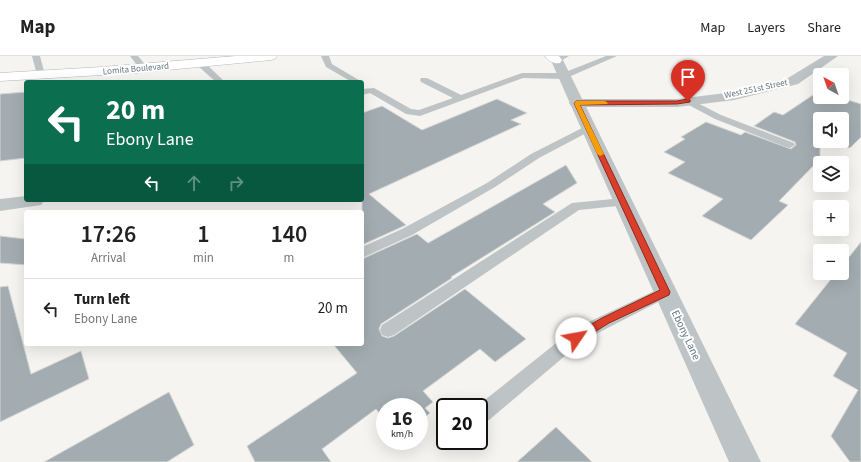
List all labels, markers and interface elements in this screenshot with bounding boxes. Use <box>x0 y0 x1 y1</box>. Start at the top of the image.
text: Map <box>20 14 55 41</box>
text: Map <box>700 18 725 38</box>
text: Layers <box>747 18 785 38</box>
text: Share <box>807 18 841 38</box>
street label: Lomita Boulevard <box>102 60 170 78</box>
pin <box>671 60 705 101</box>
icon: arrive <box>677 66 699 88</box>
north arrow <box>813 68 849 104</box>
map controls <box>813 68 849 280</box>
street label: West 251st Street <box>723 76 789 102</box>
text: 20 m <box>106 90 165 130</box>
icon: left <box>40 96 92 148</box>
button: sound <box>813 112 849 148</box>
text: Ebony Lane <box>106 127 194 152</box>
button: layers <box>813 156 849 192</box>
icon: left <box>141 172 163 194</box>
icon: ahead <box>183 172 205 194</box>
icon: right <box>225 172 247 194</box>
button: + <box>813 200 849 236</box>
text: 17:26 <box>81 217 136 252</box>
text: 1 <box>197 217 210 252</box>
text: 140 <box>271 217 307 252</box>
button: − <box>813 244 849 280</box>
text: Arrival <box>91 249 126 267</box>
text: min <box>193 249 214 267</box>
text: m <box>284 249 294 267</box>
text: Turn left <box>74 289 130 310</box>
icon: left <box>40 298 62 320</box>
text: 20 m <box>318 298 348 319</box>
street label: Ebony Lane <box>668 308 704 363</box>
text: Ebony Lane <box>74 310 137 328</box>
position arrow <box>555 317 597 359</box>
speed limit sign: 20 <box>436 398 488 450</box>
text: 16 <box>391 405 413 433</box>
text: km/h <box>391 427 413 441</box>

